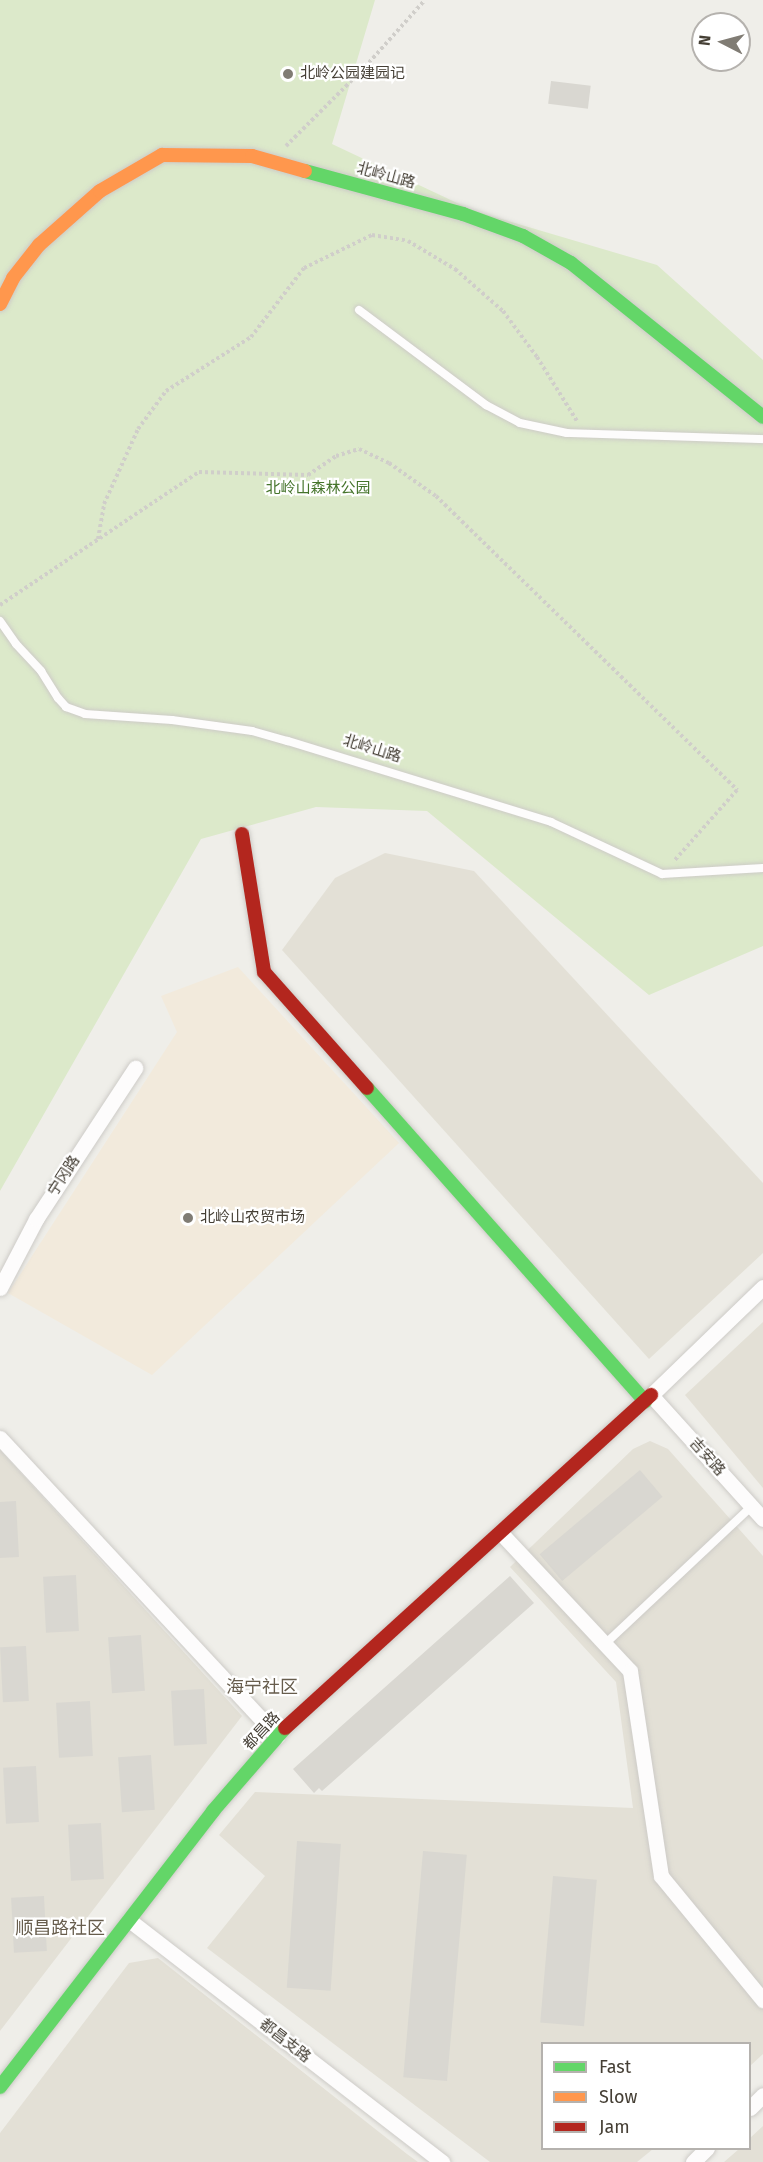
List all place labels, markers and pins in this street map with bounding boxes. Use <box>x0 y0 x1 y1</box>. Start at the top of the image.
place label: 北岭公园建园记 <box>300 65 405 83</box>
marker: 北岭公园建园记 <box>281 67 295 81</box>
place label: 北岭山农贸市场 <box>200 1209 305 1227</box>
marker: 北岭山农贸市场 <box>181 1211 195 1225</box>

